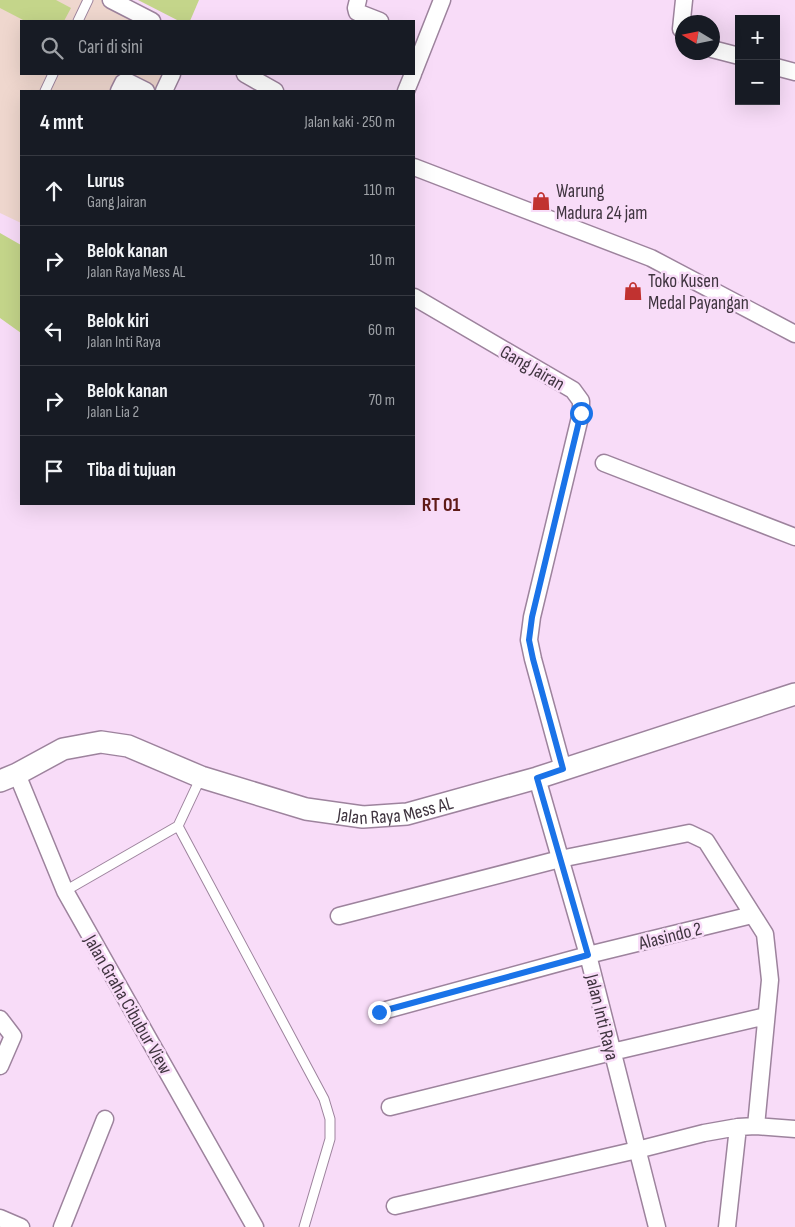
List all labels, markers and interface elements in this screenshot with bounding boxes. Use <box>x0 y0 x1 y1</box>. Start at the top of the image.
north arrow <box>675 15 720 60</box>
map controls <box>735 15 780 105</box>
button: + <box>735 15 780 60</box>
search box <box>20 20 415 75</box>
icon: search <box>38 34 66 62</box>
text: Cari di sini <box>78 36 143 59</box>
button: − <box>735 60 780 105</box>
text: 4 mnt <box>40 110 83 135</box>
text: Jalan kaki · 250 m <box>304 113 395 132</box>
text: Lurus <box>87 170 124 193</box>
icon: ahead <box>40 177 68 205</box>
place label: Warung Madura 24 jam <box>556 180 648 225</box>
text: 110 m <box>364 181 395 200</box>
shop icon: Warung Madura 24 jam <box>530 190 552 212</box>
text: Gang Jairan <box>87 193 147 212</box>
text: Belok kanan <box>87 240 168 263</box>
icon: right <box>40 247 68 275</box>
text: 10 m <box>369 251 395 270</box>
text: Jalan Raya Mess AL <box>87 263 185 282</box>
place label: Toko Kusen Medal Payangan <box>648 270 749 315</box>
shop icon: Toko Kusen Medal Payangan <box>622 280 644 302</box>
text: Belok kiri <box>87 310 149 333</box>
icon: left <box>40 317 68 345</box>
text: 60 m <box>368 321 395 340</box>
text: Jalan Inti Raya <box>87 333 161 352</box>
street label: Gang Jairan <box>496 341 569 396</box>
text: Belok kanan <box>87 380 168 403</box>
icon: right <box>40 387 68 415</box>
text: 70 m <box>369 391 395 410</box>
route start <box>570 402 593 425</box>
text: Jalan Lia 2 <box>87 403 139 422</box>
icon: arrive <box>40 457 68 485</box>
text: Tiba di tujuan <box>87 459 176 482</box>
district label: RT 01 <box>422 493 460 517</box>
street label: Jalan Raya Mess AL <box>335 792 456 830</box>
street label: Alasindo 2 <box>635 918 704 956</box>
street label: Jalan Graha Cibubur View <box>78 930 177 1079</box>
street label: Jalan Inti Raya <box>580 971 623 1063</box>
route end <box>368 1001 391 1024</box>

